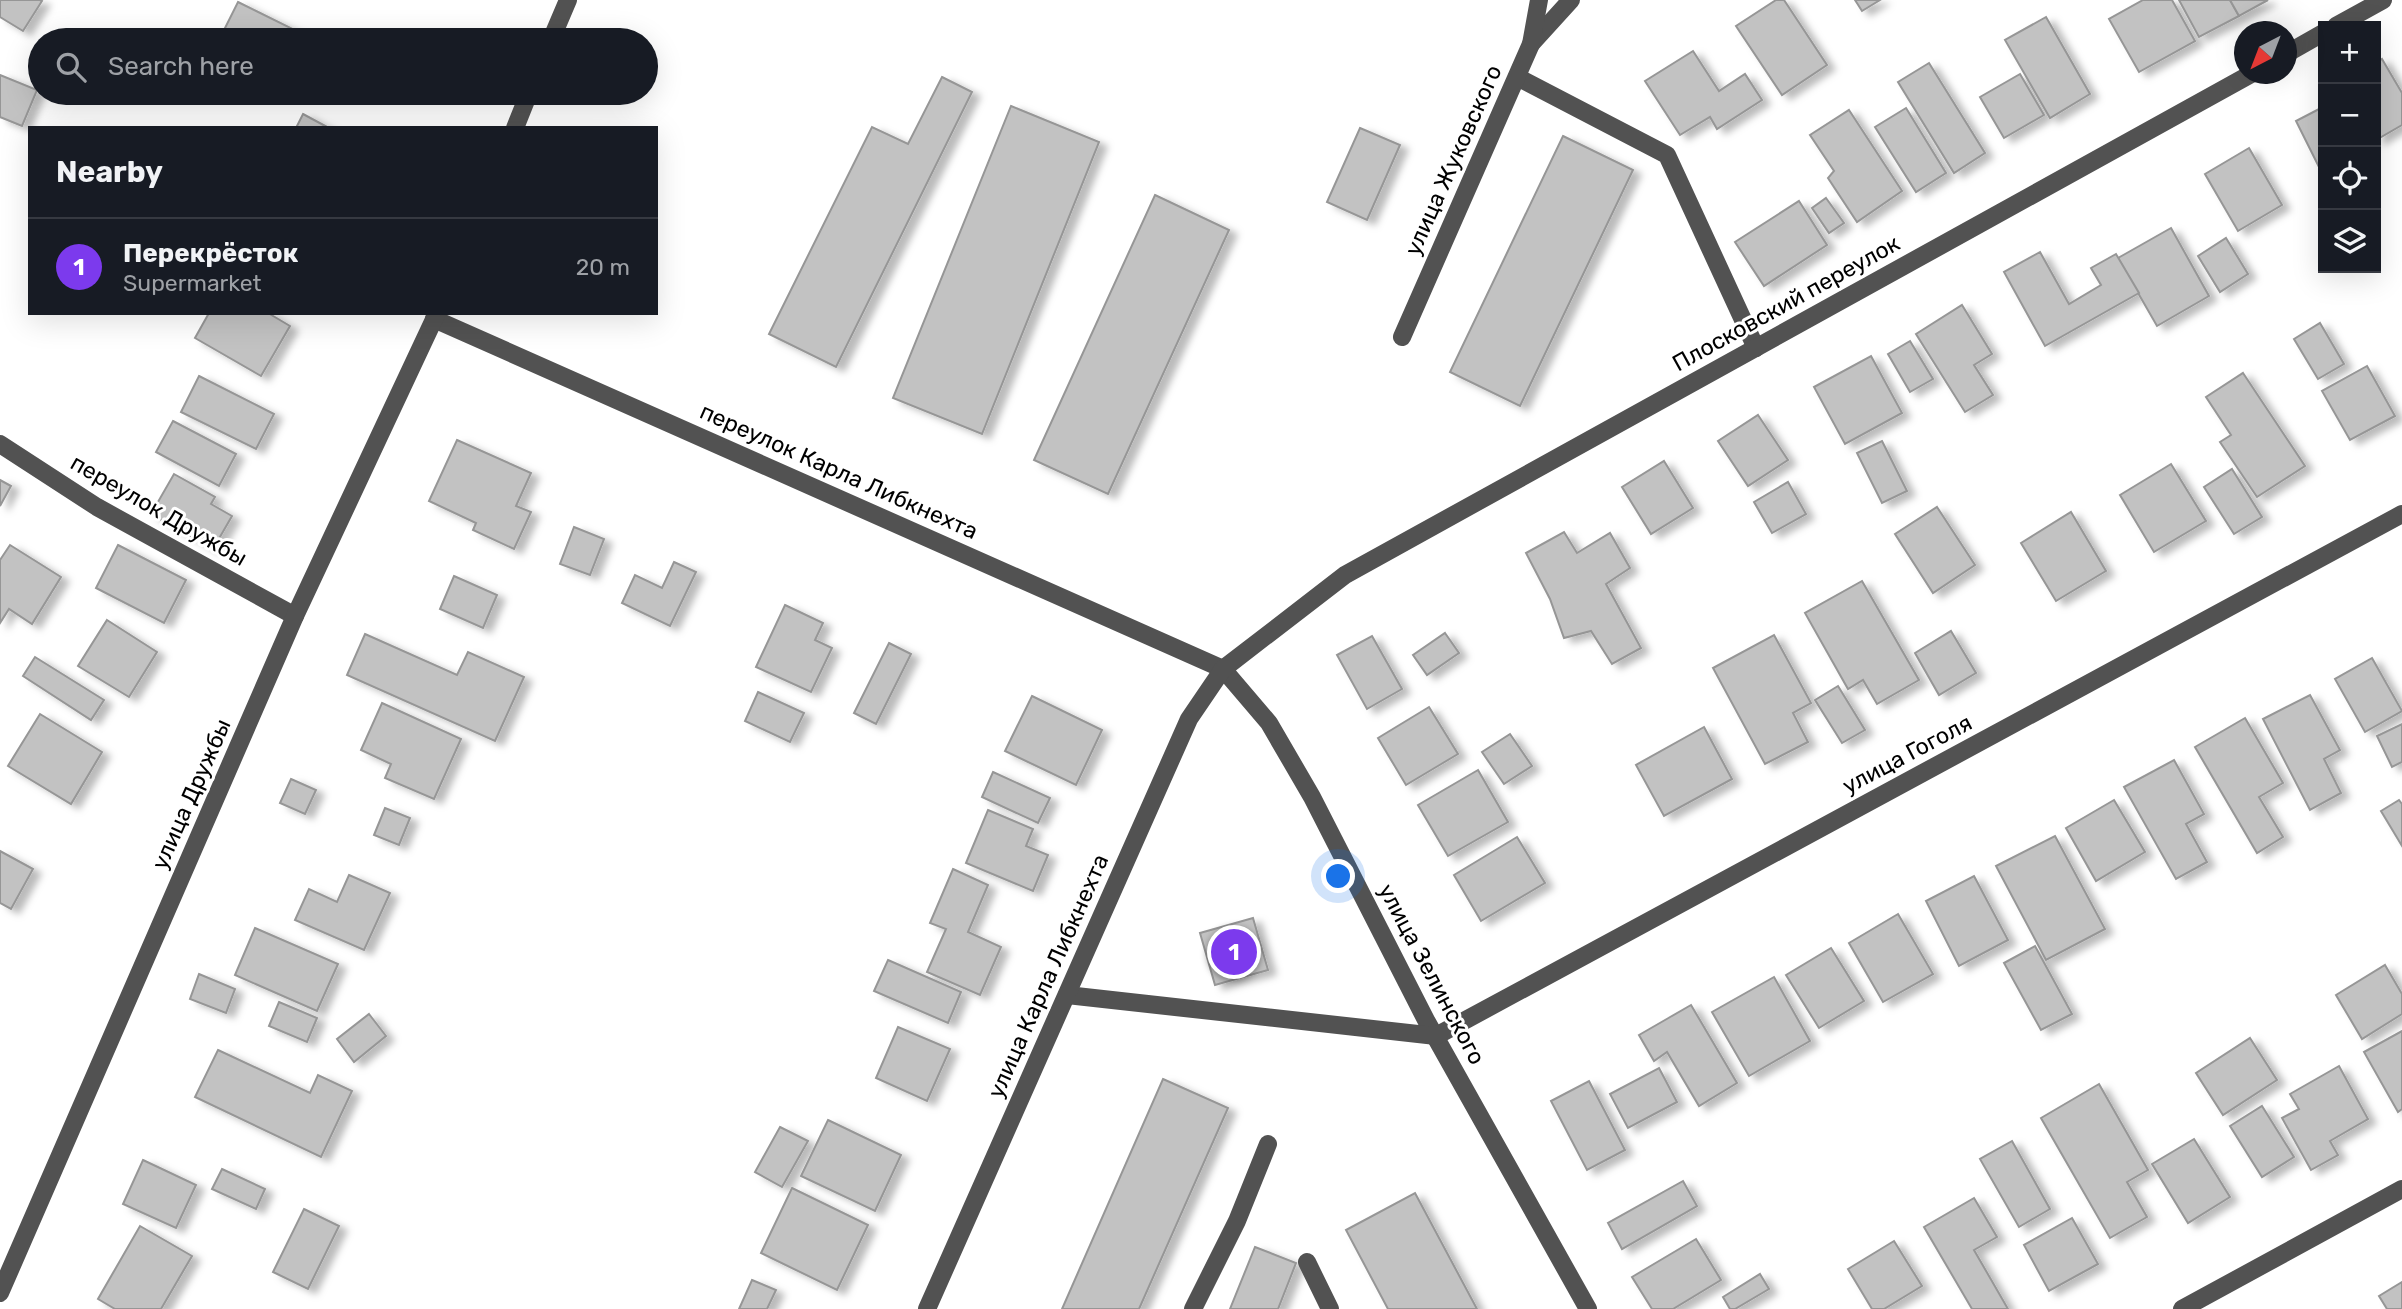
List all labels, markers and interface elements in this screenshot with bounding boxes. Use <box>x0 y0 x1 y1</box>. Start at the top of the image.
north arrow <box>2234 21 2297 84</box>
map controls <box>2318 21 2381 273</box>
button: + <box>2318 21 2381 84</box>
search box <box>28 28 658 105</box>
icon: search <box>52 48 90 86</box>
text: Search here <box>108 51 254 82</box>
street label: улица Жуковского <box>1398 60 1508 260</box>
button: − <box>2318 84 2381 147</box>
button: locate <box>2318 147 2381 210</box>
text: Nearby <box>56 154 163 190</box>
button: layers <box>2318 210 2381 273</box>
street label: Плосковский переулок <box>1667 229 1905 377</box>
text: Перекрёсток <box>123 238 299 269</box>
text: 1 <box>73 253 85 281</box>
text: 20 m <box>576 253 630 281</box>
text: Supermarket <box>123 269 261 297</box>
street label: переулок Карла Либкнехта <box>696 397 982 545</box>
street label: переулок Дружбы <box>66 448 252 572</box>
street label: улица Гоголя <box>1837 708 1977 800</box>
street label: улица Дружбы <box>145 714 237 874</box>
street label: улица Карла Либкнехта <box>982 850 1114 1102</box>
your location <box>1321 859 1355 893</box>
street label: улица Зелинского <box>1373 879 1491 1069</box>
pin: 1 <box>1211 926 1257 978</box>

